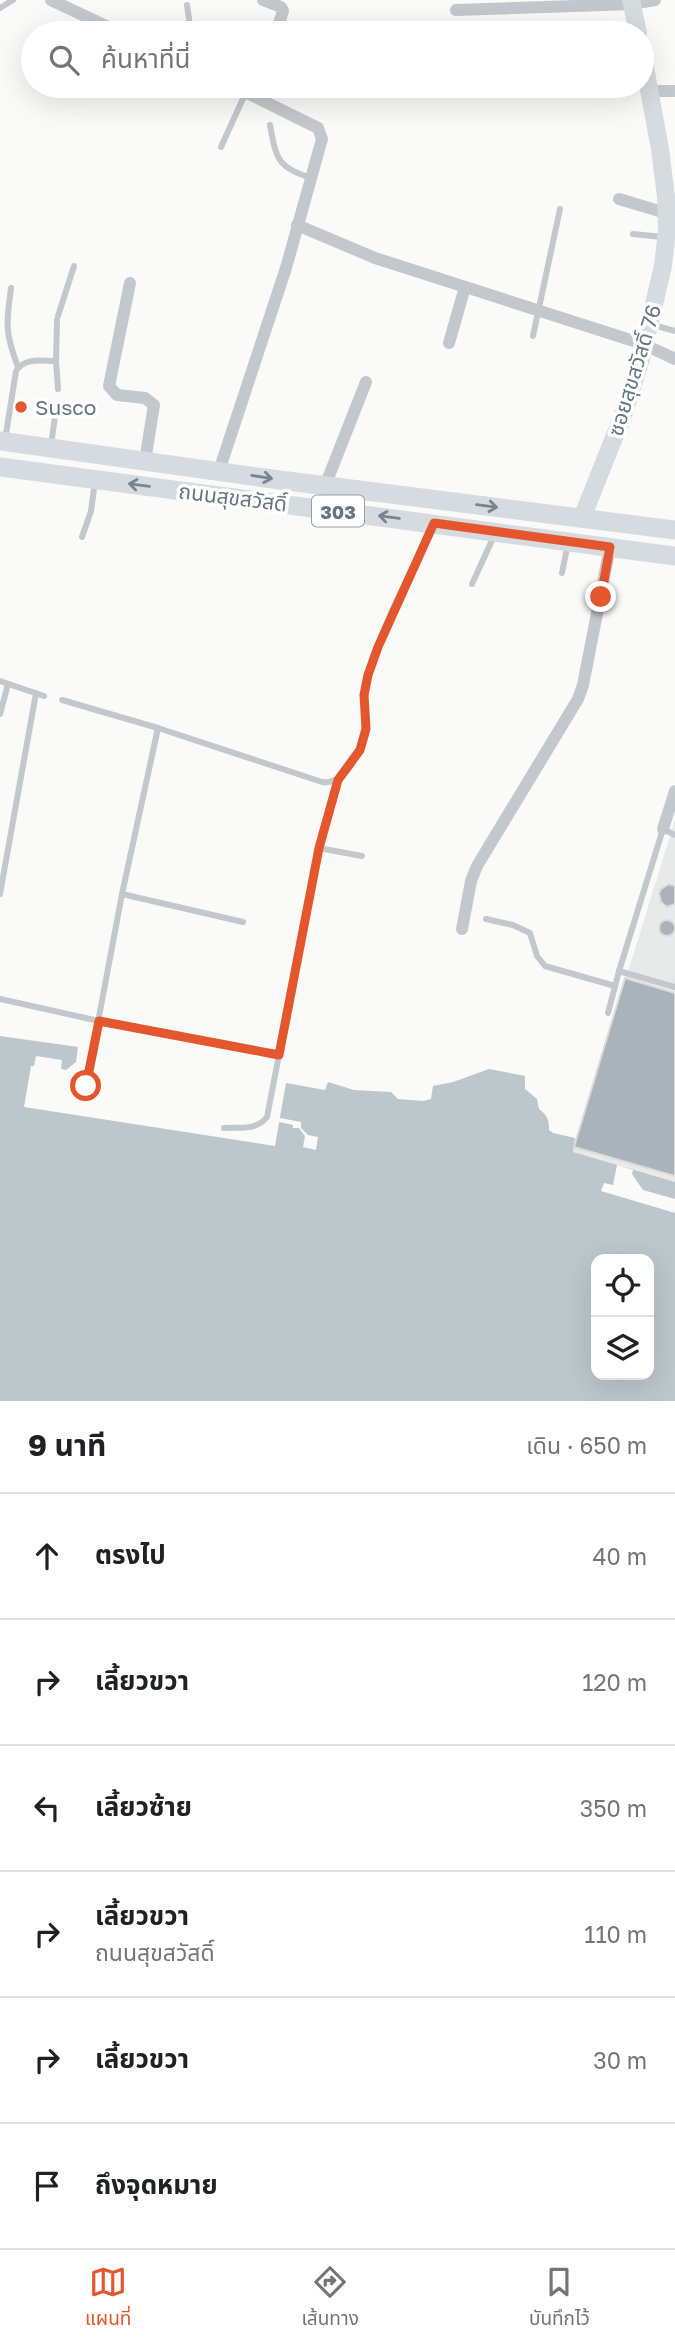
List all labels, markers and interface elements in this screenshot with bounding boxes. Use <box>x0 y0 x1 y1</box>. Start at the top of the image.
search box <box>21 21 654 98</box>
icon: search <box>45 41 83 79</box>
text: ค้นหาที่นี่ <box>101 43 191 74</box>
street label: ซอยสุขสวัสดิ์ 76 <box>602 301 667 439</box>
place label: Susco <box>35 394 96 420</box>
marker: Susco <box>13 399 29 415</box>
one-way arrow <box>250 471 273 484</box>
street label: ถนนสุขสวัสดิ์ <box>177 477 289 518</box>
one-way arrow <box>128 478 151 491</box>
road number: 303 <box>312 496 364 526</box>
one-way arrow <box>476 500 498 513</box>
one-way arrow <box>378 511 401 524</box>
route end <box>585 581 616 612</box>
route start <box>70 1070 101 1101</box>
map controls <box>591 1254 654 1380</box>
button: locate <box>591 1254 654 1317</box>
button: layers <box>591 1317 654 1380</box>
text: 9 นาที <box>28 1427 106 1463</box>
text: เดิน · 650 m <box>526 1431 647 1459</box>
icon: ahead <box>28 1537 66 1575</box>
text: ตรงไป <box>95 1539 166 1570</box>
text: 40 m <box>593 1542 647 1570</box>
icon: right <box>28 1663 66 1701</box>
text: เลี้ยวขวา <box>95 1665 189 1696</box>
text: 120 m <box>582 1668 647 1696</box>
icon: left <box>28 1789 66 1827</box>
text: เลี้ยวซ้าย <box>95 1791 192 1822</box>
text: 350 m <box>580 1794 647 1822</box>
text: เลี้ยวขวา <box>95 1900 189 1931</box>
icon: right <box>28 1915 66 1953</box>
text: 110 m <box>584 1920 647 1948</box>
text: ถนนสุขสวัสดิ์ <box>95 1938 215 1966</box>
icon: right <box>28 2041 66 2079</box>
text: เลี้ยวขวา <box>95 2043 189 2074</box>
text: 30 m <box>593 2046 647 2074</box>
icon: arrive <box>28 2167 66 2205</box>
text: ถึงจุดหมาย <box>95 2169 218 2200</box>
tab: แผนที่ <box>85 2263 131 2334</box>
tab: เส้นทาง <box>301 2263 359 2334</box>
tab: บันทึกไว้ <box>529 2263 590 2334</box>

